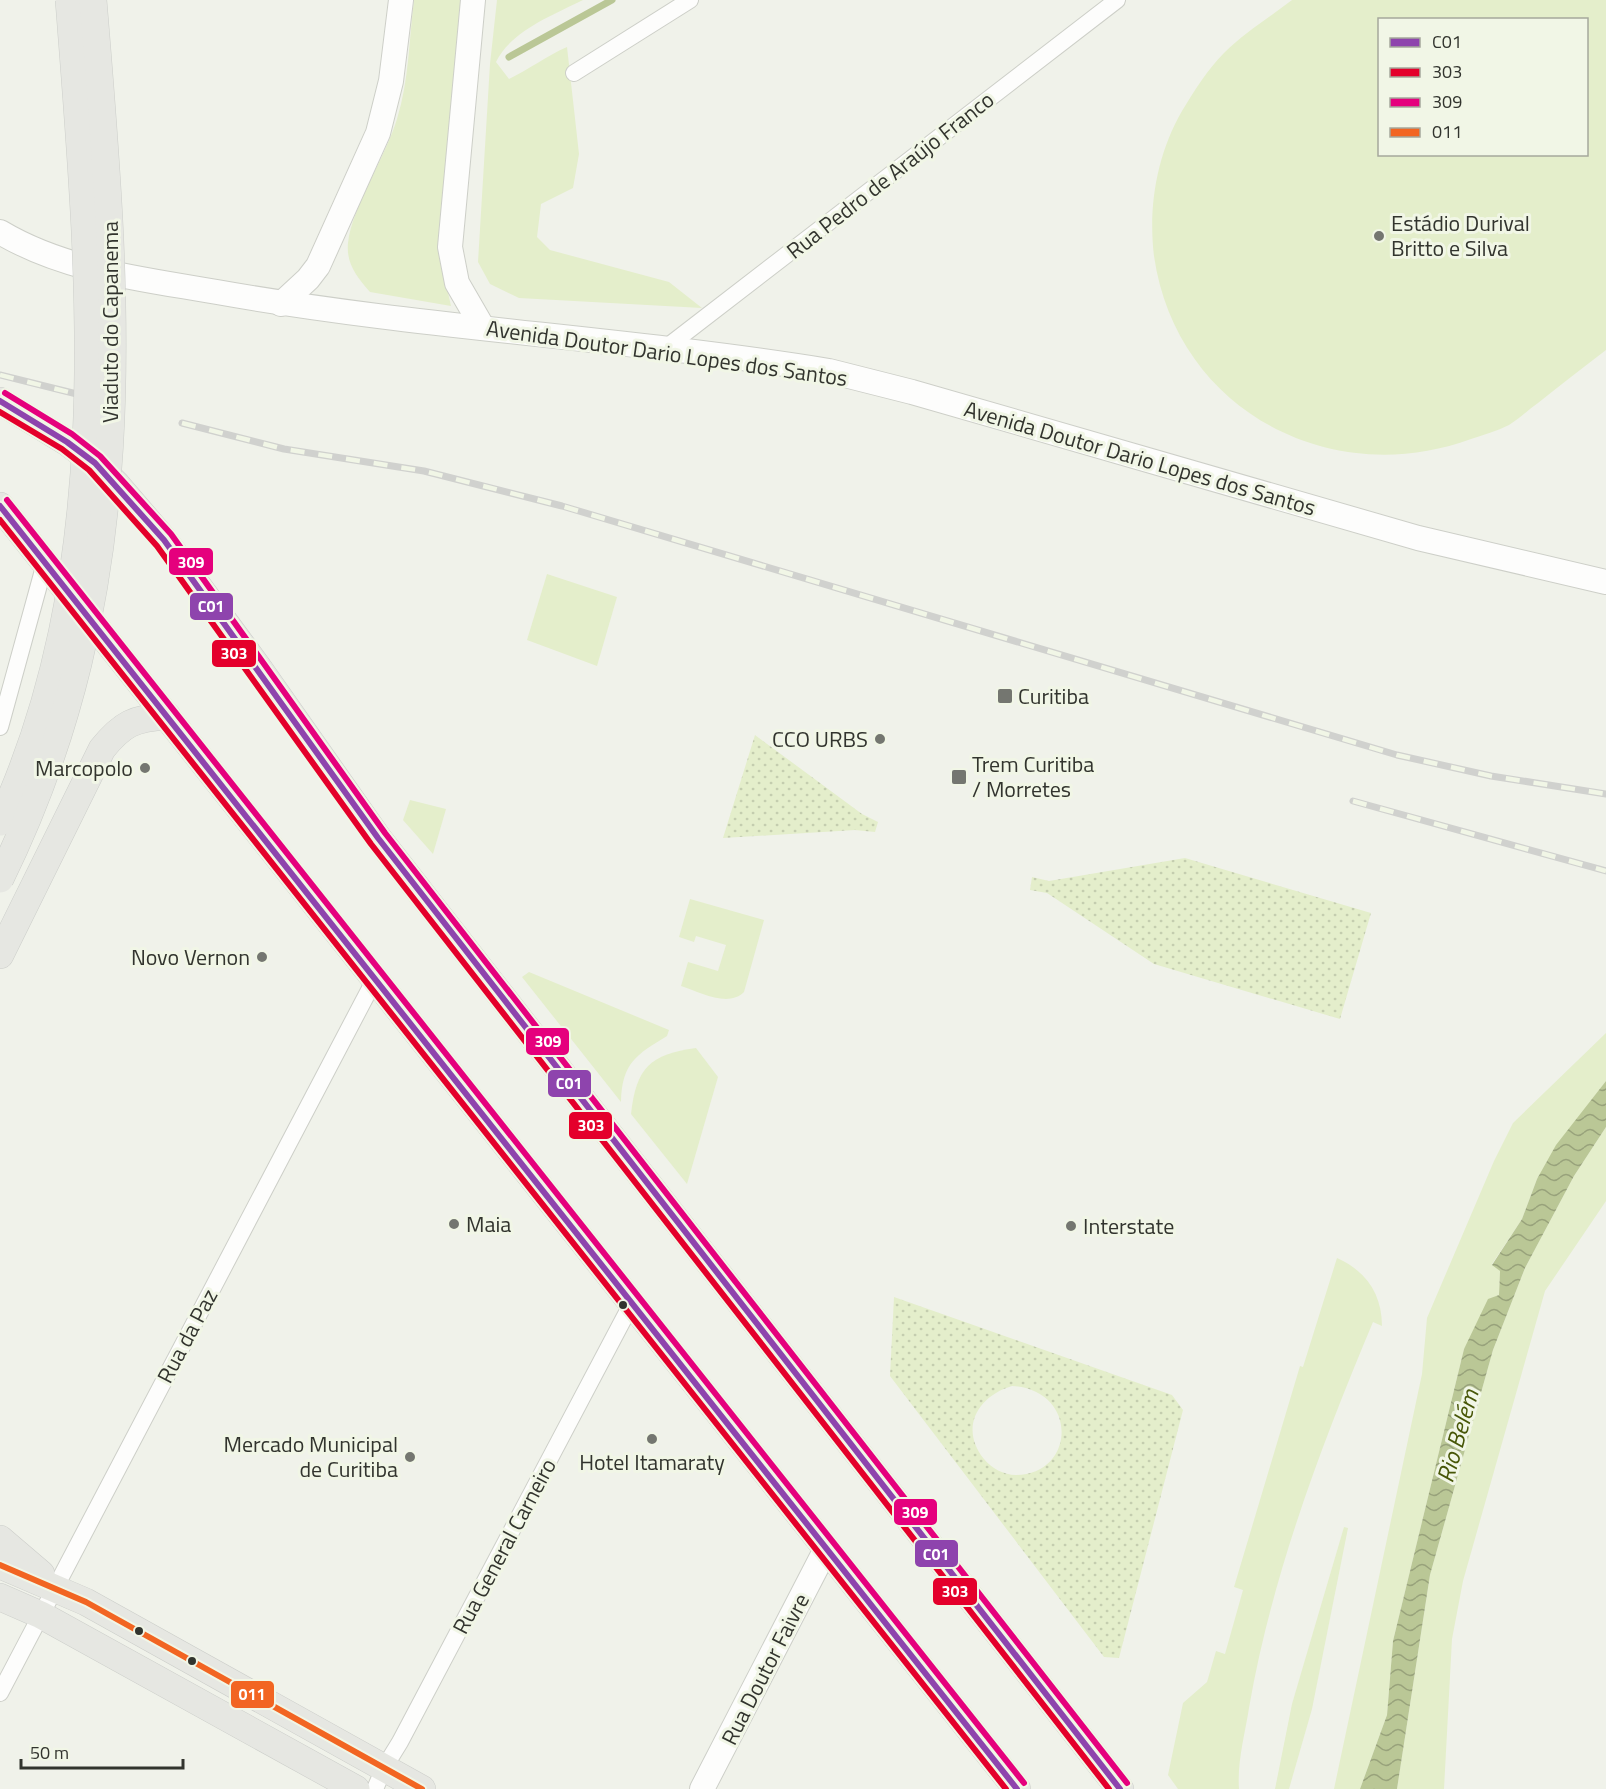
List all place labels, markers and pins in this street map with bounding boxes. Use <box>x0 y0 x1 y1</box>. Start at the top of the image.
place label: Estádio Durival Britto e Silva <box>1391 206 1530 265</box>
marker: Estádio Durival Britto e Silva <box>1372 229 1386 243</box>
place label: Curitiba <box>1018 679 1089 713</box>
marker: Curitiba <box>996 687 1014 705</box>
place label: CCO URBS <box>772 722 868 756</box>
marker: CCO URBS <box>873 732 887 746</box>
place label: Trem Curitiba / Morretes <box>972 747 1094 806</box>
place label: Marcopolo <box>35 751 133 785</box>
marker: Marcopolo <box>138 761 152 775</box>
marker: Trem Curitiba / Morretes <box>950 768 968 786</box>
place label: Novo Vernon <box>131 940 250 974</box>
marker: Novo Vernon <box>255 950 269 964</box>
place label: Maia <box>466 1207 511 1241</box>
place label: Interstate <box>1083 1209 1174 1243</box>
marker: Maia <box>447 1217 461 1231</box>
marker: Interstate <box>1064 1219 1078 1233</box>
unlabelled marker <box>617 1299 629 1311</box>
place label: Mercado Municipal de Curitiba <box>224 1427 398 1486</box>
marker: Hotel Itamaraty <box>645 1432 659 1446</box>
place label: Hotel Itamaraty <box>579 1445 725 1479</box>
marker: Mercado Municipal de Curitiba <box>403 1450 417 1464</box>
unlabelled marker <box>133 1625 145 1637</box>
unlabelled marker <box>186 1655 198 1667</box>

